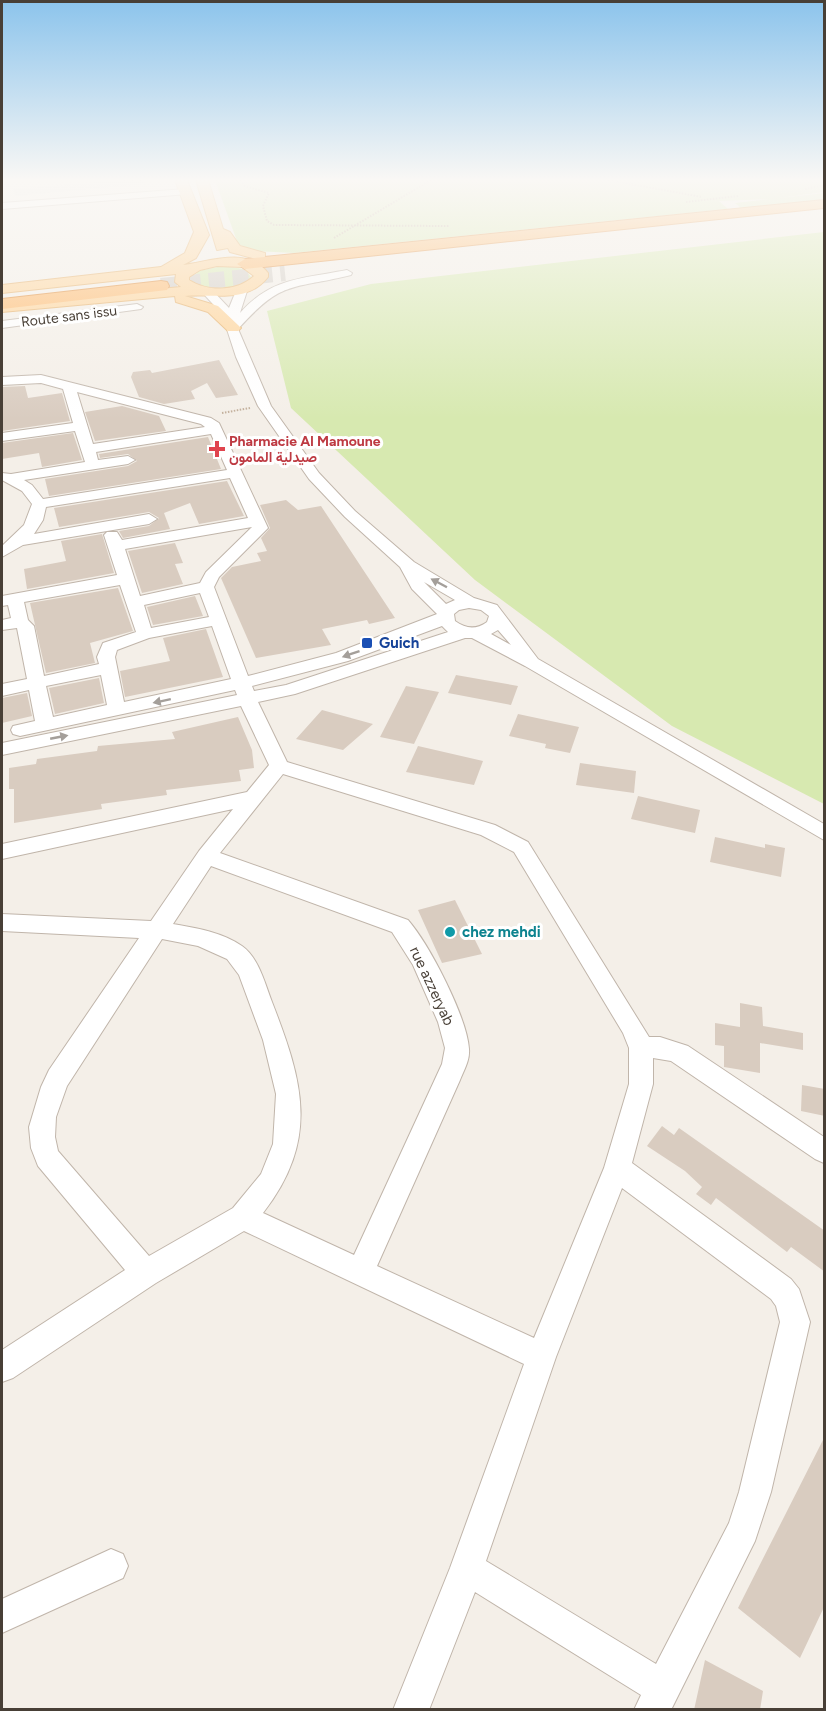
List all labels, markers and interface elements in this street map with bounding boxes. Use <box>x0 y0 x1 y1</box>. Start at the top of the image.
street label: Route sans issu <box>20 302 118 331</box>
place label: Pharmacie Al Mamoune صيدلية المامون <box>229 433 381 466</box>
marker: Pharmacie Al Mamoune صيدلية المامون <box>210 442 224 456</box>
one-way arrow <box>430 578 447 588</box>
place label: Guich <box>379 634 419 652</box>
marker: Guich <box>360 636 374 650</box>
one-way arrow <box>342 649 360 659</box>
one-way arrow <box>153 696 171 706</box>
one-way arrow <box>50 732 69 741</box>
place label: chez mehdi <box>462 923 541 941</box>
marker: chez mehdi <box>443 925 457 939</box>
street label: rue azzeryab <box>406 944 458 1029</box>

